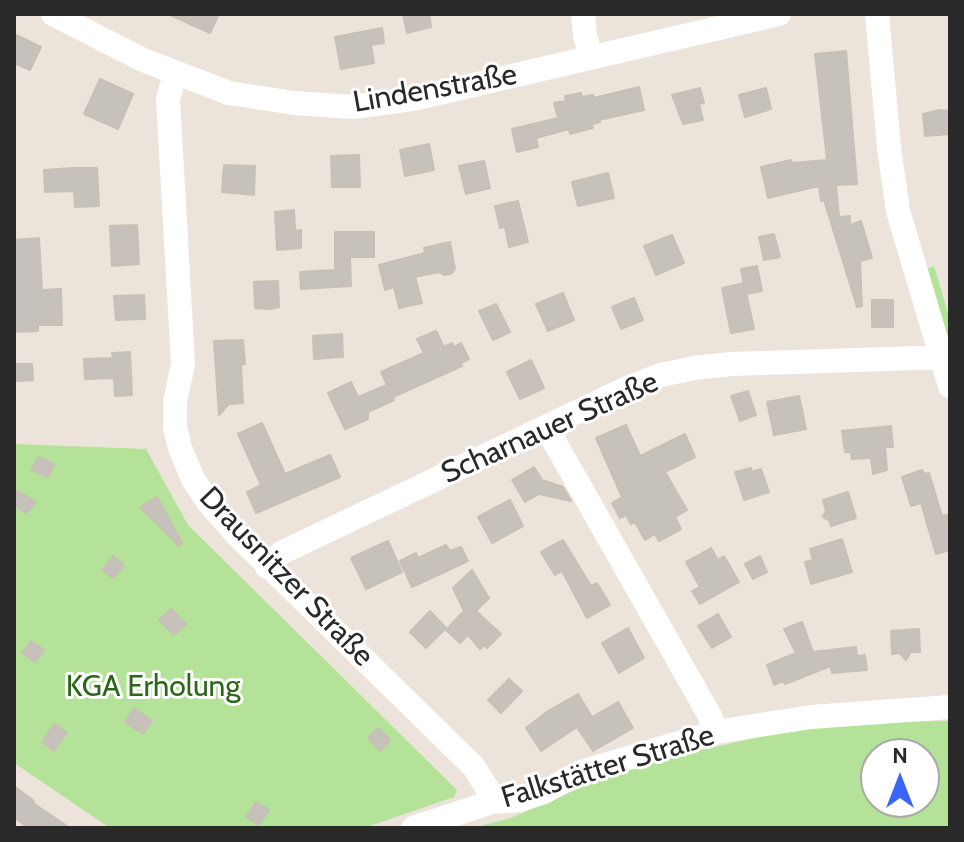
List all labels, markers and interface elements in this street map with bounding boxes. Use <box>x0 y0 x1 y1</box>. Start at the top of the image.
street label: Lindenstraße <box>350 57 520 121</box>
street label: Scharnauer Straße <box>436 364 664 492</box>
street label: Drausnitzer Straße <box>191 480 381 674</box>
park label: KGA Erholung <box>66 669 240 705</box>
street label: Falkstätter Straße <box>497 718 719 816</box>
north arrow <box>860 738 940 818</box>
text: N <box>892 742 908 769</box>

